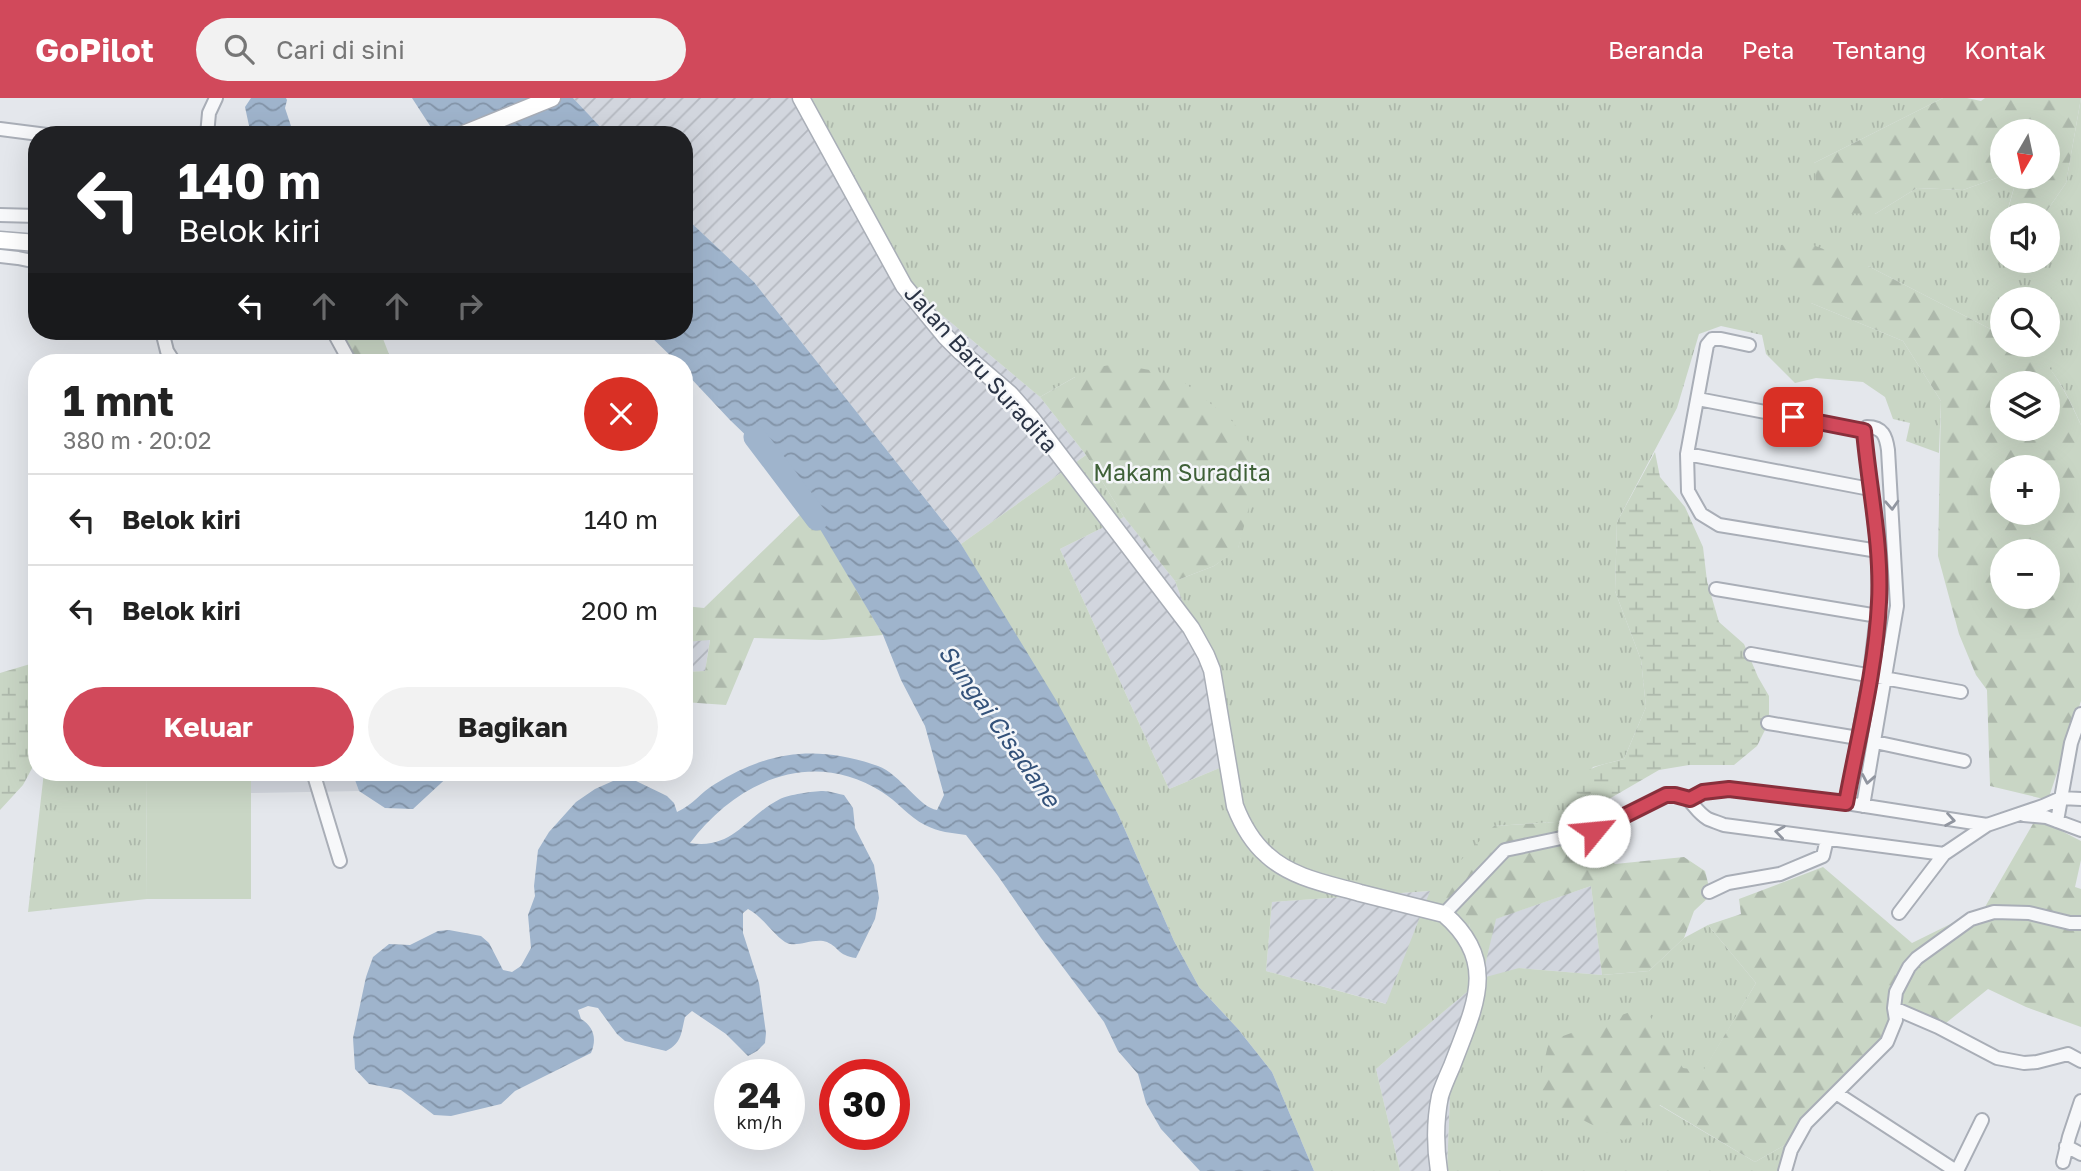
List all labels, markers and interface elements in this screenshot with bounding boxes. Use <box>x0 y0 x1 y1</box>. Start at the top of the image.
search box <box>196 18 686 81</box>
text: GoPilot <box>35 30 154 69</box>
icon: search <box>220 30 258 68</box>
text: Cari di sini <box>276 34 405 65</box>
text: Beranda <box>1608 35 1704 64</box>
text: Peta <box>1742 35 1794 64</box>
text: Tentang <box>1832 35 1926 64</box>
text: Kontak <box>1964 35 2046 64</box>
north arrow <box>1990 119 2060 189</box>
map controls <box>1990 119 2060 609</box>
text: 140 m <box>178 151 321 210</box>
icon: left <box>63 154 154 245</box>
button: sound <box>1990 203 2060 273</box>
text: Belok kiri <box>178 211 321 249</box>
street label: Jalan Baru Suradita <box>899 279 1064 458</box>
icon: left <box>232 287 270 325</box>
icon: ahead <box>305 287 343 325</box>
icon: ahead <box>378 287 416 325</box>
icon: right <box>451 287 489 325</box>
button: search <box>1990 287 2060 357</box>
button: layers <box>1990 371 2060 441</box>
text: 1 mnt <box>63 375 174 425</box>
button: close <box>584 377 658 451</box>
pin <box>1763 387 1823 447</box>
icon: arrive <box>1774 398 1812 436</box>
text: 380 m · 20:02 <box>63 426 211 454</box>
button: + <box>1990 455 2060 525</box>
park label: Makam Suradita <box>1093 458 1271 486</box>
one-way arrow <box>1884 500 1899 511</box>
icon: left <box>63 501 101 539</box>
text: Belok kiri <box>122 504 241 535</box>
text: 140 m <box>584 504 658 535</box>
button: − <box>1990 539 2060 609</box>
icon: left <box>63 592 101 630</box>
text: Belok kiri <box>122 595 241 626</box>
text: 200 m <box>581 595 658 626</box>
water label: Sungai Cisadane <box>933 638 1068 814</box>
button: Keluar <box>63 687 354 767</box>
button: Bagikan <box>368 687 658 767</box>
one-way arrow <box>1861 773 1876 785</box>
position arrow <box>1557 794 1631 868</box>
one-way arrow <box>1944 812 1956 827</box>
one-way arrow <box>1774 825 1785 840</box>
speed limit sign: 30 <box>819 1059 910 1150</box>
text: 24 <box>738 1074 781 1116</box>
text: km/h <box>737 1111 782 1133</box>

